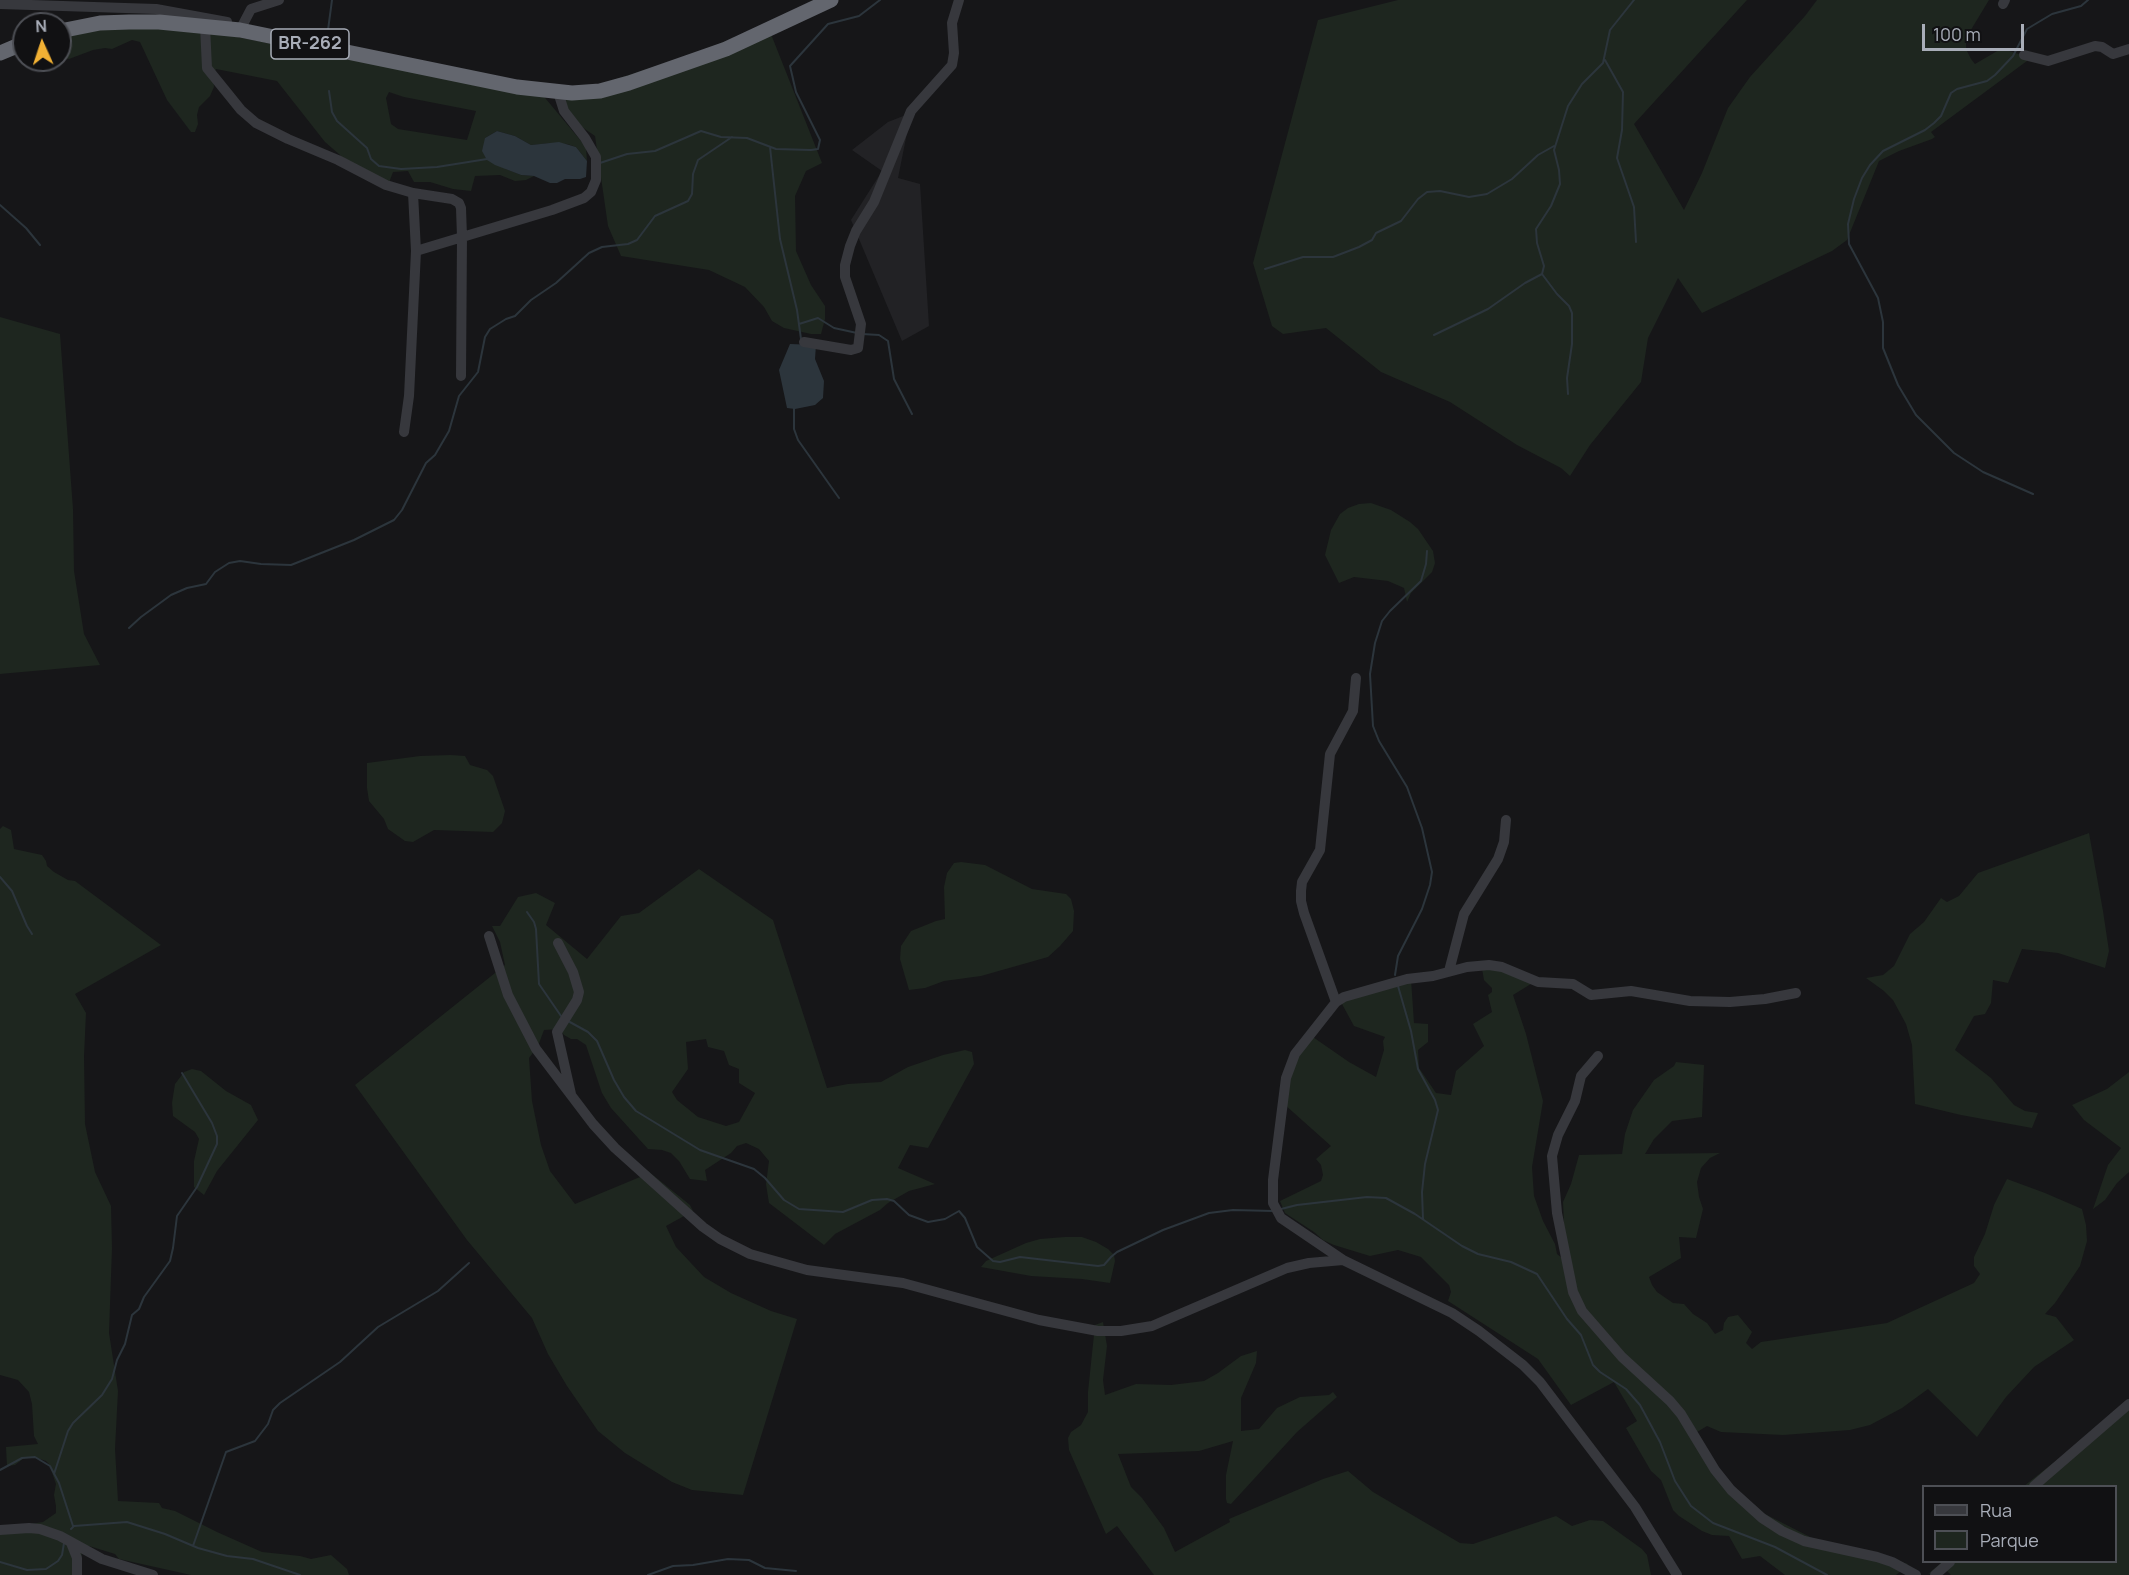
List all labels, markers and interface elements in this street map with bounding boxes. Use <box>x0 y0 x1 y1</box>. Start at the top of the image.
north arrow <box>12 12 72 72</box>
scale bar <box>1925 12 2027 50</box>
text: N <box>35 15 47 37</box>
text: 100 m <box>1933 22 1981 46</box>
road number: BR-262 <box>271 29 349 59</box>
legend <box>1922 1485 2117 1563</box>
text: Rua <box>1980 1498 2012 1522</box>
text: Parque <box>1980 1528 2039 1552</box>

